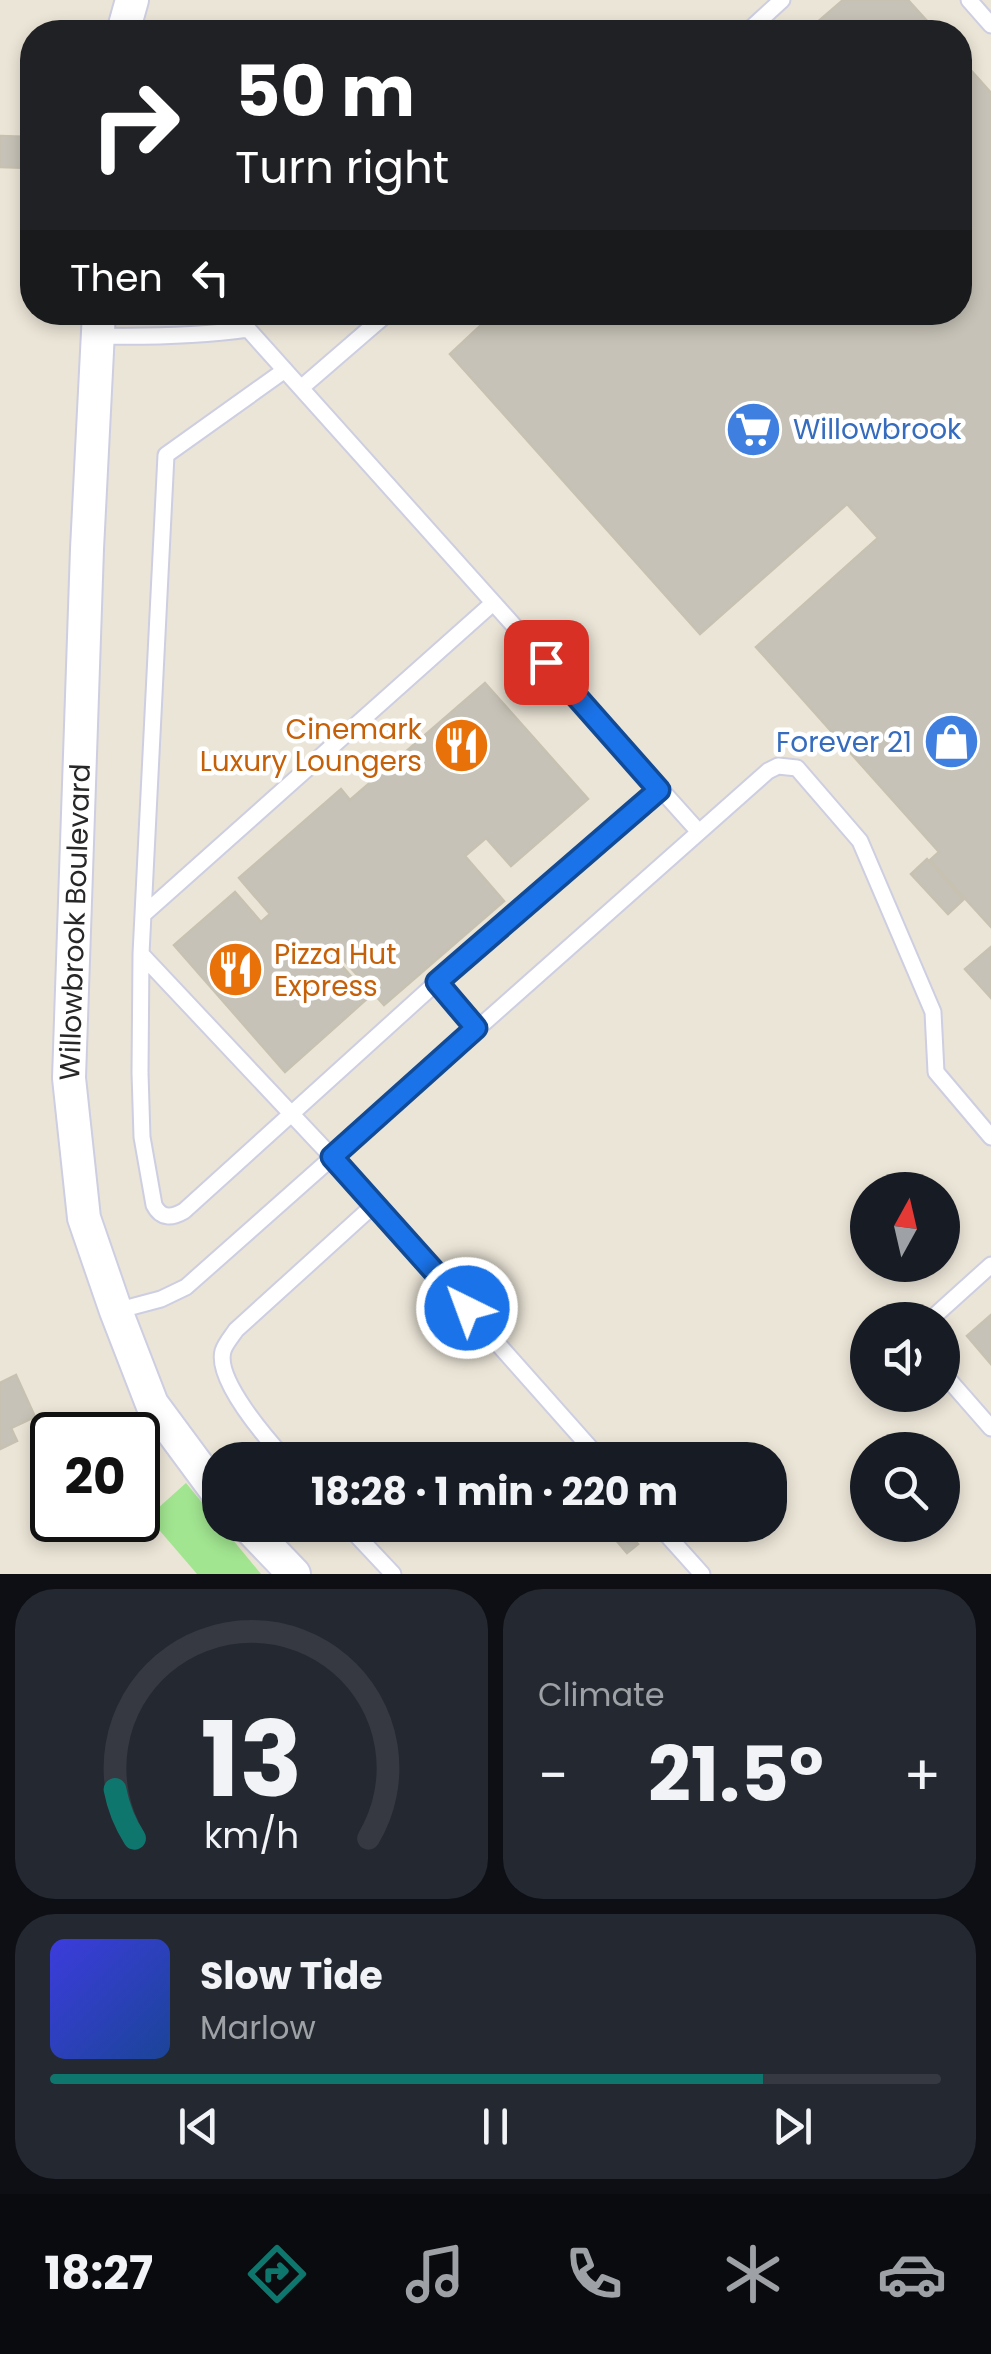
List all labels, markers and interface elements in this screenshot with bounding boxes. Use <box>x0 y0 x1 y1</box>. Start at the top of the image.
text: 50 m <box>235 42 415 141</box>
icon: right <box>70 60 200 190</box>
text: Turn right <box>235 136 449 199</box>
icon: left <box>183 250 238 305</box>
text: Then <box>70 251 163 304</box>
supermarket icon: Willowbrook <box>724 399 784 459</box>
place label: Willowbrook <box>793 410 962 449</box>
pin <box>504 620 589 705</box>
icon: arrive <box>519 635 574 690</box>
place label: Cinemark Luxury Loungers <box>200 710 423 781</box>
shop icon: Forever 21 <box>921 712 981 772</box>
restaurant icon: Cinemark Luxury Loungers <box>431 715 491 775</box>
place label: Forever 21 <box>776 723 912 762</box>
street label: Willowbrook Boulevard <box>50 763 100 1081</box>
place label: Pizza Hut Express <box>274 935 396 1006</box>
restaurant icon: Pizza Hut Express <box>205 940 265 1000</box>
north arrow <box>850 1172 960 1282</box>
map controls <box>850 1172 960 1542</box>
position arrow <box>415 1256 519 1360</box>
button: sound <box>850 1302 960 1412</box>
speed limit sign: 20 <box>30 1412 160 1542</box>
button: search <box>850 1432 960 1542</box>
text: 18:28 · 1 min · 220 m <box>311 1465 678 1518</box>
text: Climate <box>538 1672 665 1717</box>
text: 13 <box>200 1687 303 1832</box>
text: 21.5° <box>648 1722 824 1827</box>
text: − <box>538 1737 568 1814</box>
text: + <box>903 1737 941 1814</box>
text: km/h <box>204 1810 299 1861</box>
text: Slow Tide <box>200 1949 383 2002</box>
text: Marlow <box>200 2005 316 2050</box>
icon: previous <box>171 2099 226 2154</box>
icon: pause <box>468 2099 523 2154</box>
icon: next <box>765 2099 820 2154</box>
icon: directions <box>242 2239 312 2309</box>
icon: music <box>400 2239 470 2309</box>
icon: phone <box>559 2239 629 2309</box>
icon: climate <box>718 2239 788 2309</box>
icon: car <box>877 2239 947 2309</box>
text: 18:27 <box>44 2242 153 2305</box>

